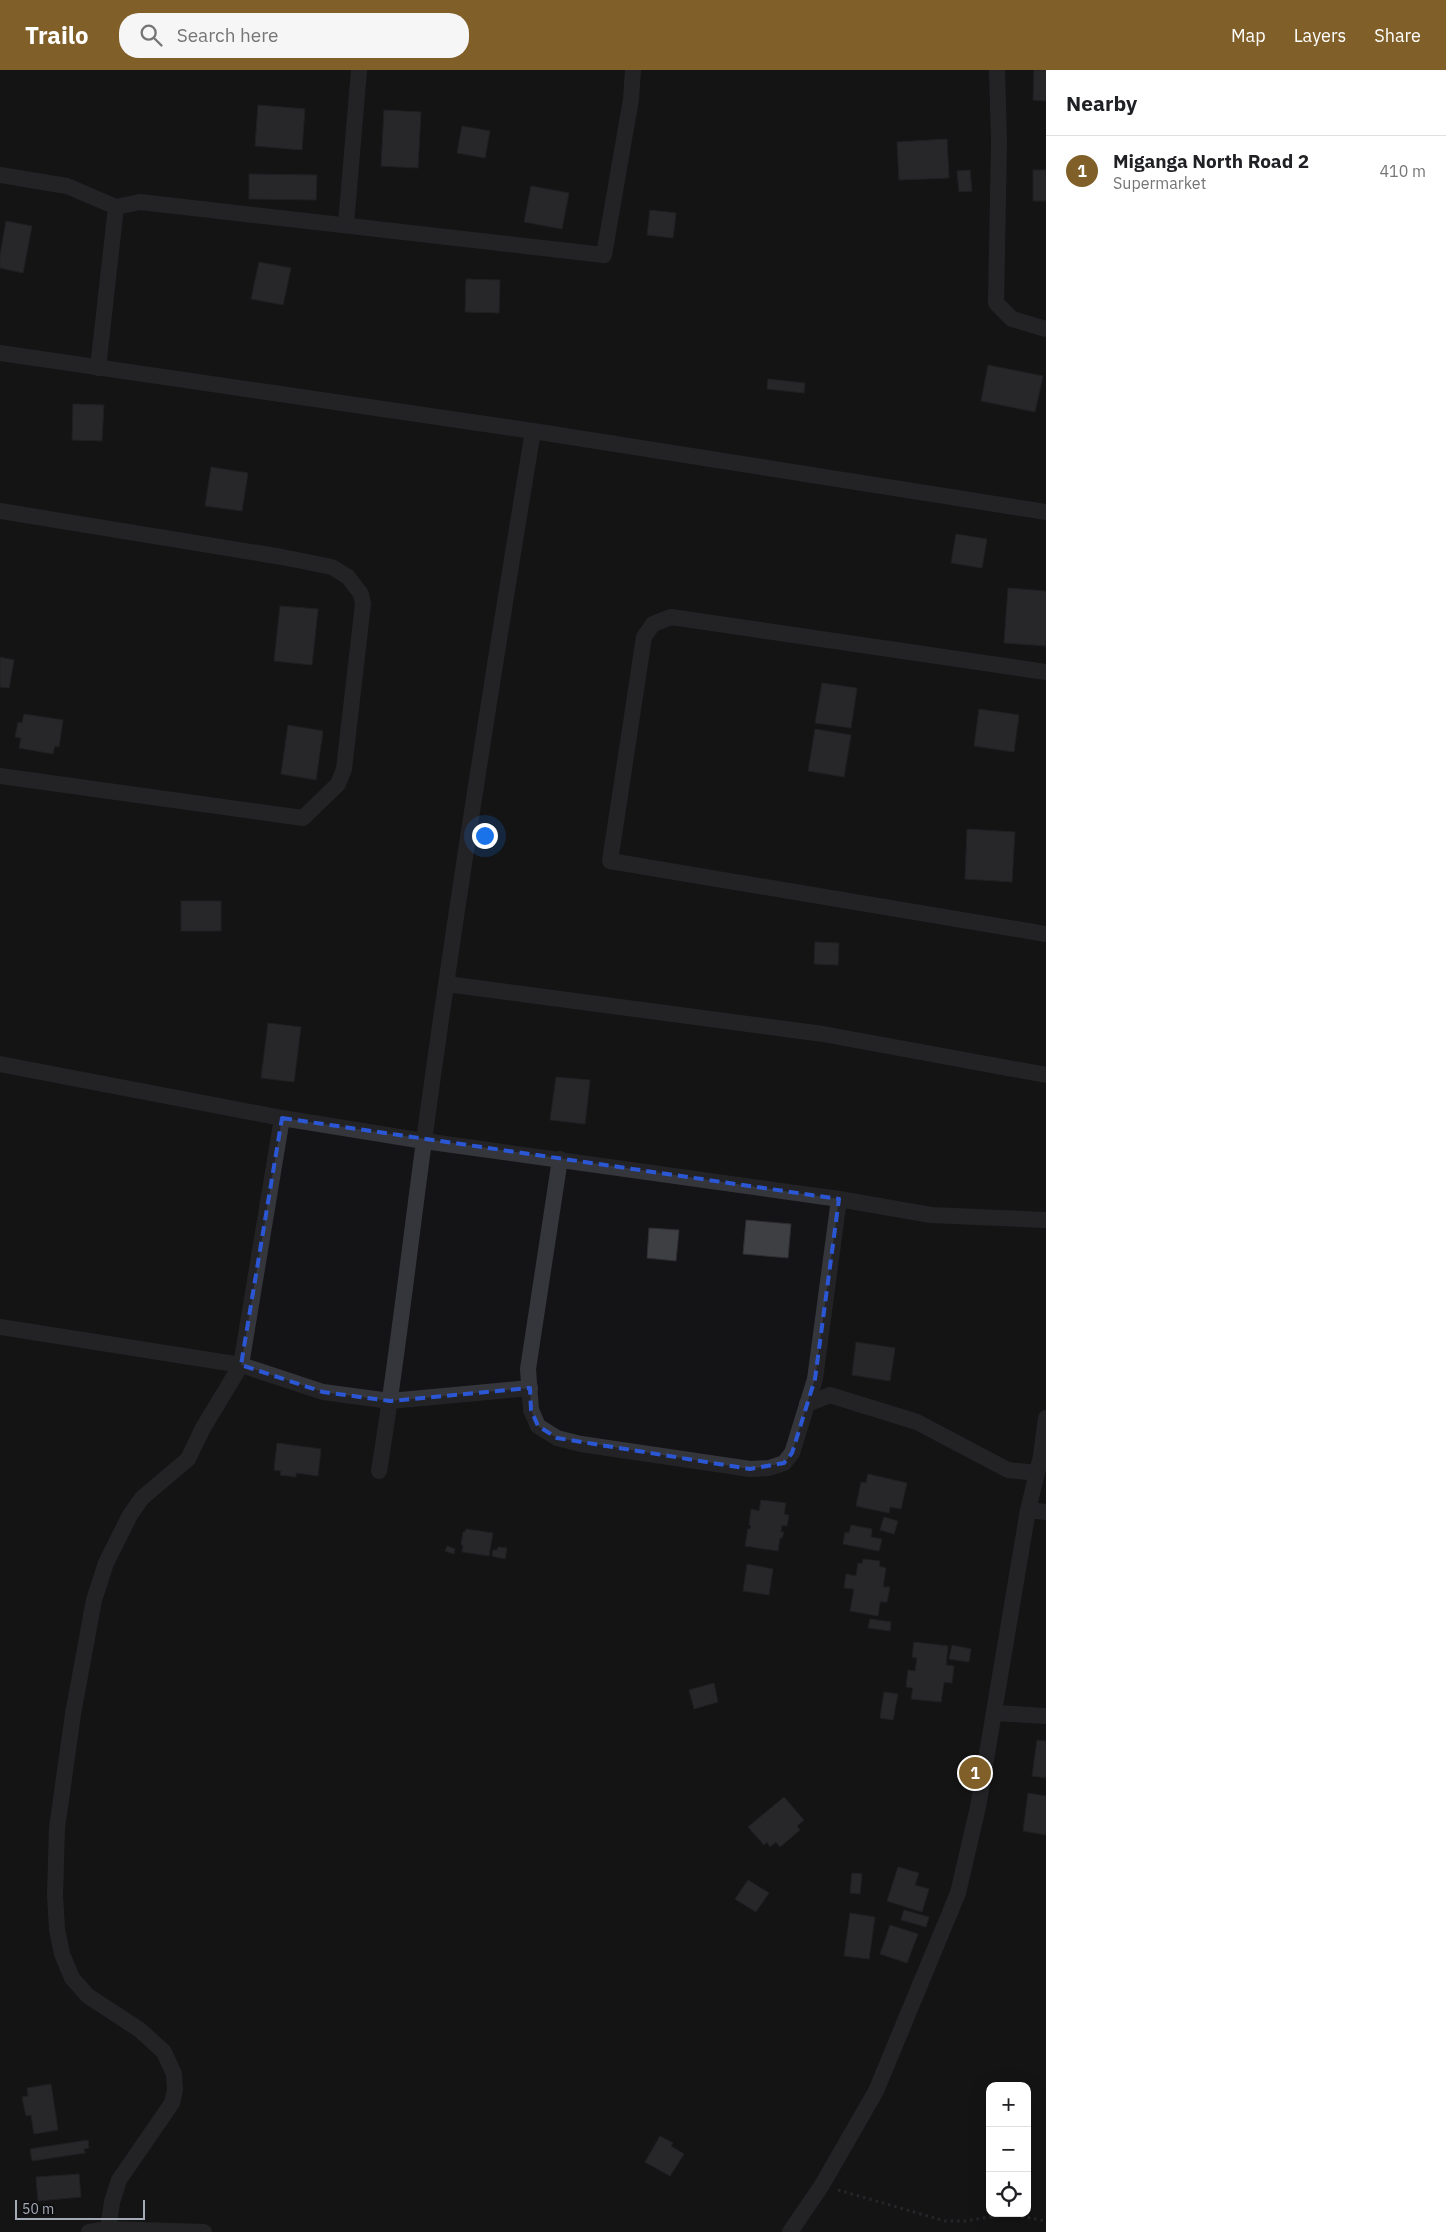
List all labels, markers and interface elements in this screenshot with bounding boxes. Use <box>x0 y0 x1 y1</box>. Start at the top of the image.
search box <box>119 13 469 58</box>
text: Trailo <box>25 19 89 51</box>
icon: search <box>137 21 165 49</box>
text: Search here <box>177 23 278 47</box>
text: Map <box>1231 24 1266 47</box>
text: Layers <box>1294 24 1346 47</box>
text: Share <box>1374 24 1421 47</box>
text: Nearby <box>1066 89 1137 117</box>
text: Miganga North Road 2 <box>1113 149 1309 173</box>
text: 1 <box>1077 161 1087 181</box>
text: 410 m <box>1379 161 1426 181</box>
text: Supermarket <box>1113 173 1206 193</box>
your location <box>472 823 498 849</box>
pin: 1 <box>959 1754 991 1792</box>
map controls <box>986 2082 1031 2217</box>
button: + <box>986 2082 1031 2127</box>
button: − <box>986 2127 1031 2172</box>
button: locate <box>986 2172 1031 2217</box>
scale bar <box>15 2197 145 2220</box>
text: 50 m <box>22 2200 54 2218</box>

